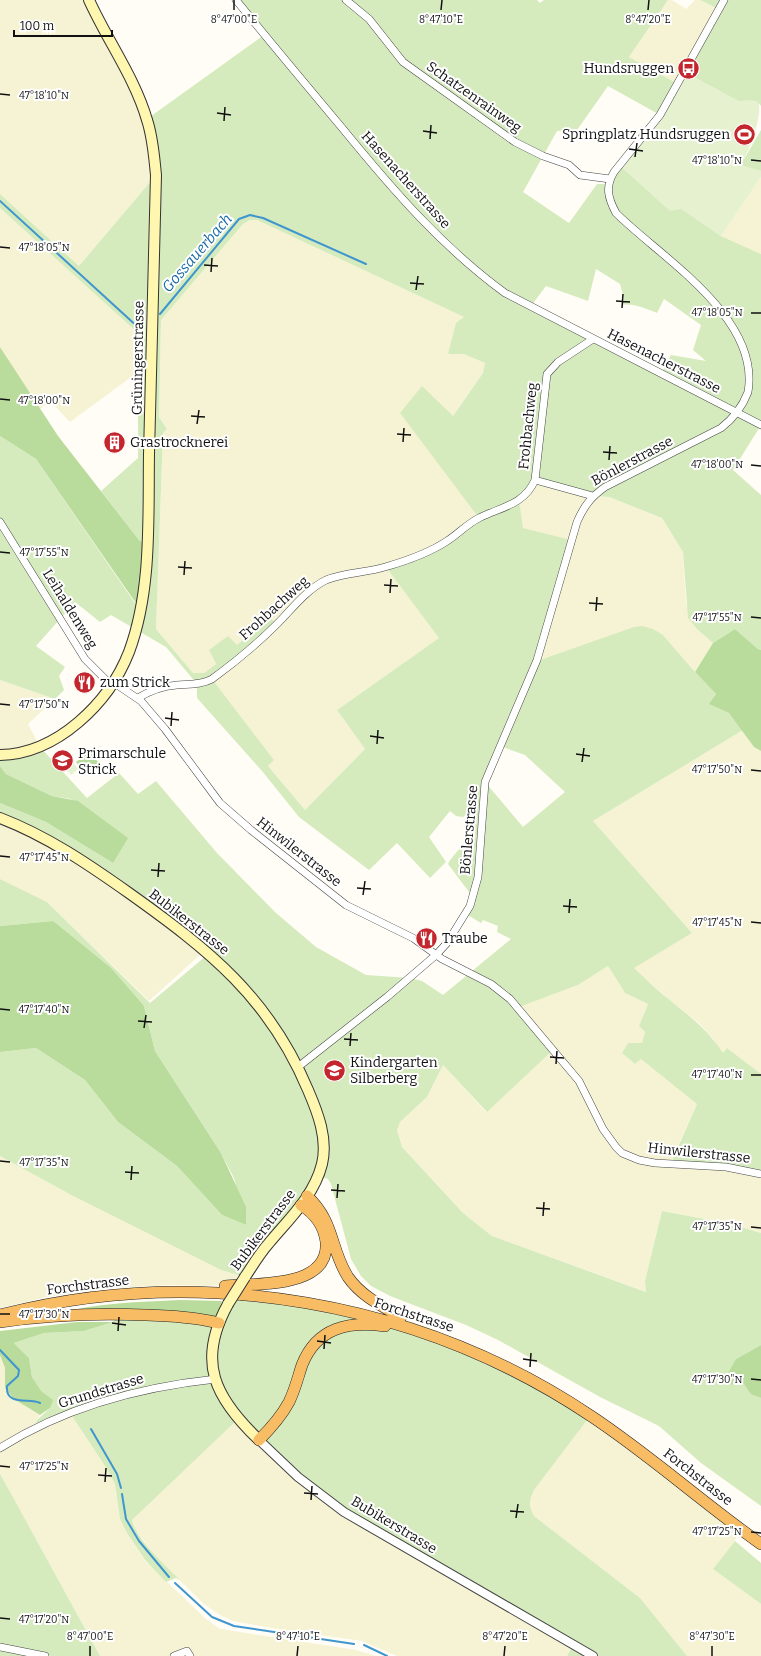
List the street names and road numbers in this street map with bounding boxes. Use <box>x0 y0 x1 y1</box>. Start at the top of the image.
street label: Schatzenrainweg <box>423 58 525 136</box>
street label: Hasenacherstrasse <box>358 128 454 232</box>
street label: Grüningerstrasse <box>129 301 147 415</box>
street label: Hasenacherstrasse <box>604 325 724 397</box>
street label: Frohbachweg <box>515 381 541 471</box>
street label: Bönlerstrasse <box>588 432 676 490</box>
street label: Leihaldenweg <box>39 566 101 652</box>
street label: Frohbachweg <box>236 572 312 644</box>
street label: Bönlerstrasse <box>457 785 481 875</box>
street label: Hinwilerstrasse <box>253 814 345 890</box>
street label: Bubikerstrasse <box>146 885 232 959</box>
street label: Hinwilerstrasse <box>647 1139 751 1167</box>
street label: Bubikerstrasse <box>227 1186 299 1274</box>
street label: Forchstrasse <box>46 1272 130 1298</box>
street label: Forchstrasse <box>372 1294 456 1336</box>
street label: Grundstrasse <box>56 1370 146 1412</box>
street label: Forchstrasse <box>660 1445 736 1509</box>
street label: Bubikerstrasse <box>348 1493 440 1557</box>

